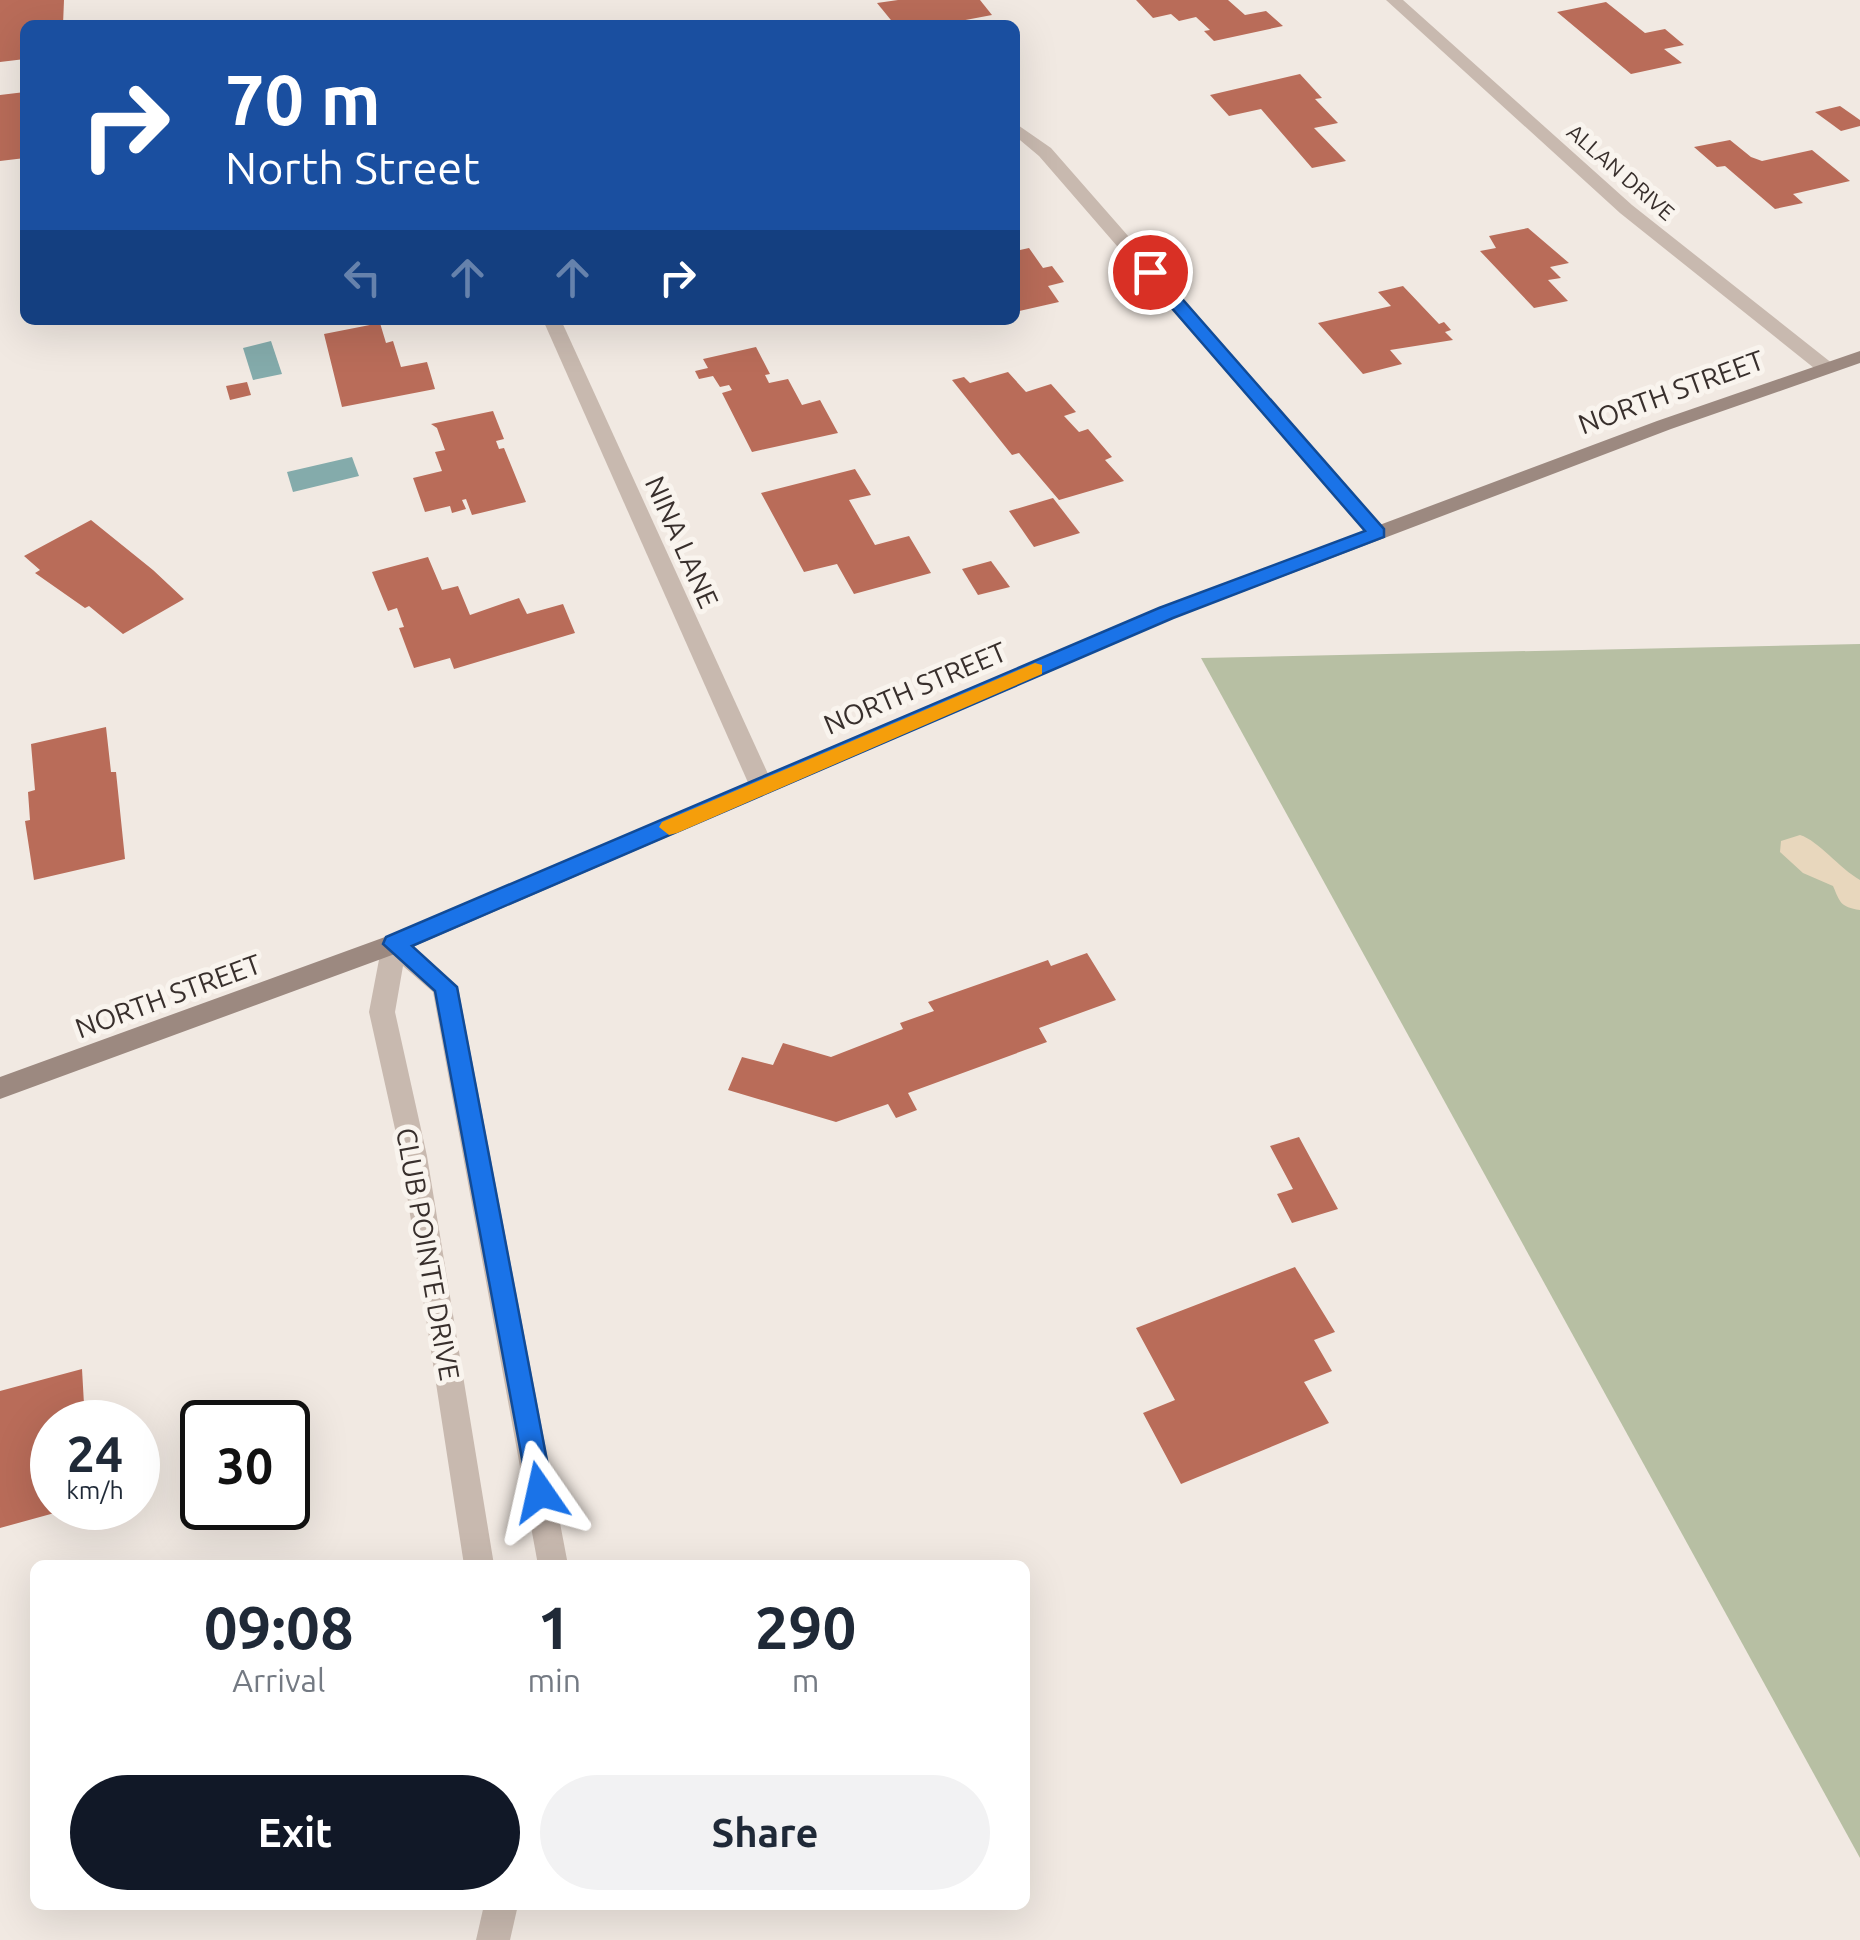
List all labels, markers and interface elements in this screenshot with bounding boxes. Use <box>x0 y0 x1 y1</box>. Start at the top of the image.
icon: right <box>60 60 190 190</box>
text: 70 m <box>225 60 381 138</box>
street label: ALLAN DRIVE <box>1563 118 1680 225</box>
text: North Street <box>225 142 480 193</box>
pin <box>1108 230 1193 315</box>
icon: arrive <box>1123 245 1178 300</box>
icon: left <box>335 250 390 305</box>
icon: ahead <box>440 250 495 305</box>
icon: ahead <box>545 250 600 305</box>
icon: right <box>650 250 705 305</box>
street label: NORTH STREET <box>1574 343 1768 439</box>
street label: NINA LANE <box>640 471 725 612</box>
street label: NORTH STREET <box>819 635 1011 740</box>
street label: NORTH STREET <box>71 947 265 1043</box>
street label: CLUB POINTE DRIVE <box>391 1125 466 1383</box>
speed limit sign: 30 <box>180 1400 310 1530</box>
text: 24 <box>67 1425 123 1481</box>
position arrow <box>488 1440 592 1544</box>
text: km/h <box>66 1476 124 1504</box>
text: 09:08 <box>204 1593 354 1660</box>
text: 1 <box>537 1593 571 1660</box>
text: 290 <box>755 1593 856 1660</box>
text: Arrival <box>232 1662 325 1698</box>
text: min <box>527 1662 581 1698</box>
text: m <box>792 1662 819 1698</box>
button: Exit <box>70 1775 520 1890</box>
button: Share <box>540 1775 990 1890</box>

